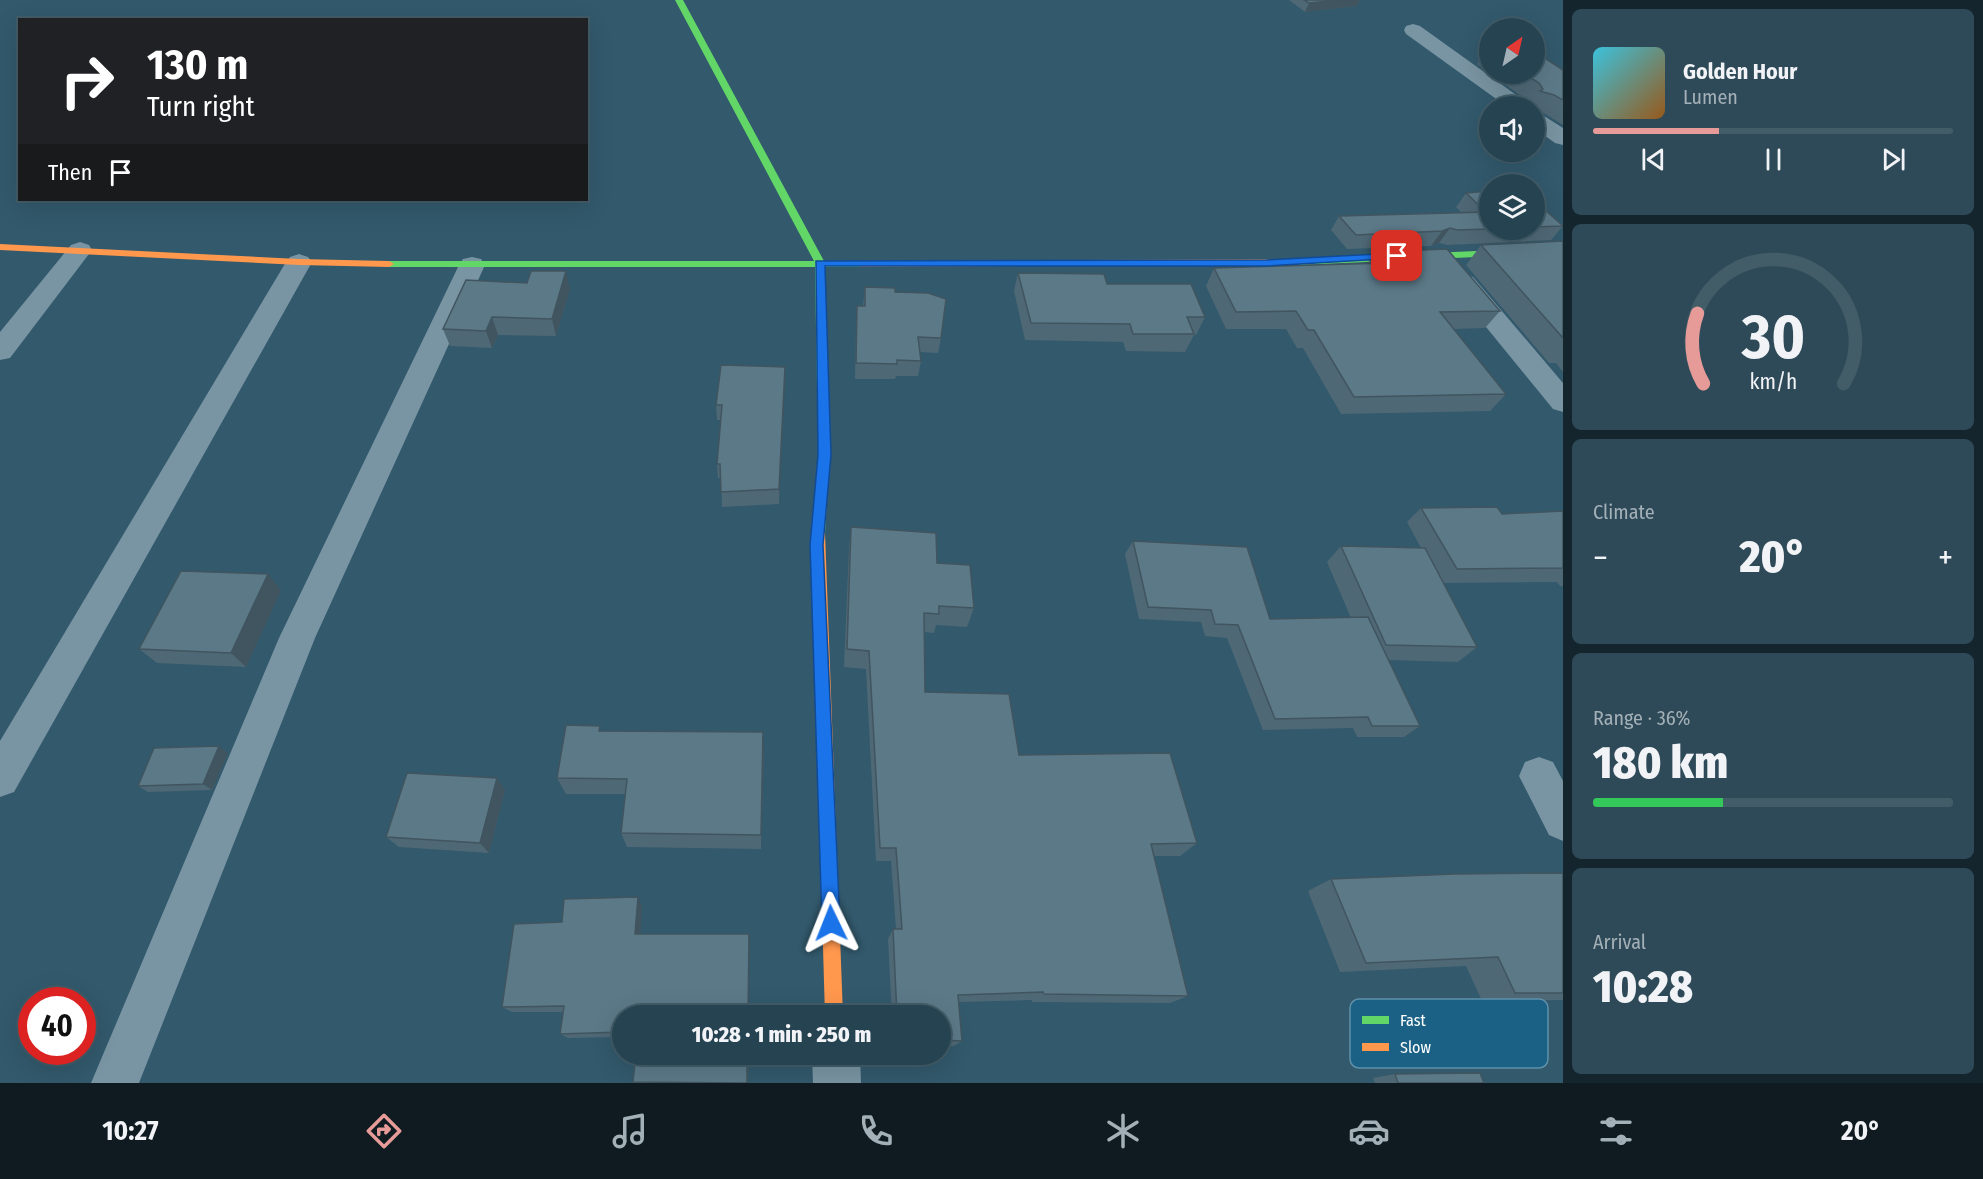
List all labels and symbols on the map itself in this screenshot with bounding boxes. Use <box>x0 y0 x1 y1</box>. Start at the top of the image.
north arrow <box>1479 18 1545 84</box>
pin <box>1371 230 1422 281</box>
position arrow <box>799 891 863 955</box>
speed limit sign: 40 <box>18 987 96 1065</box>
legend <box>1350 999 1548 1068</box>
text: Fast <box>1400 1011 1427 1030</box>
text: Slow <box>1400 1038 1431 1057</box>

